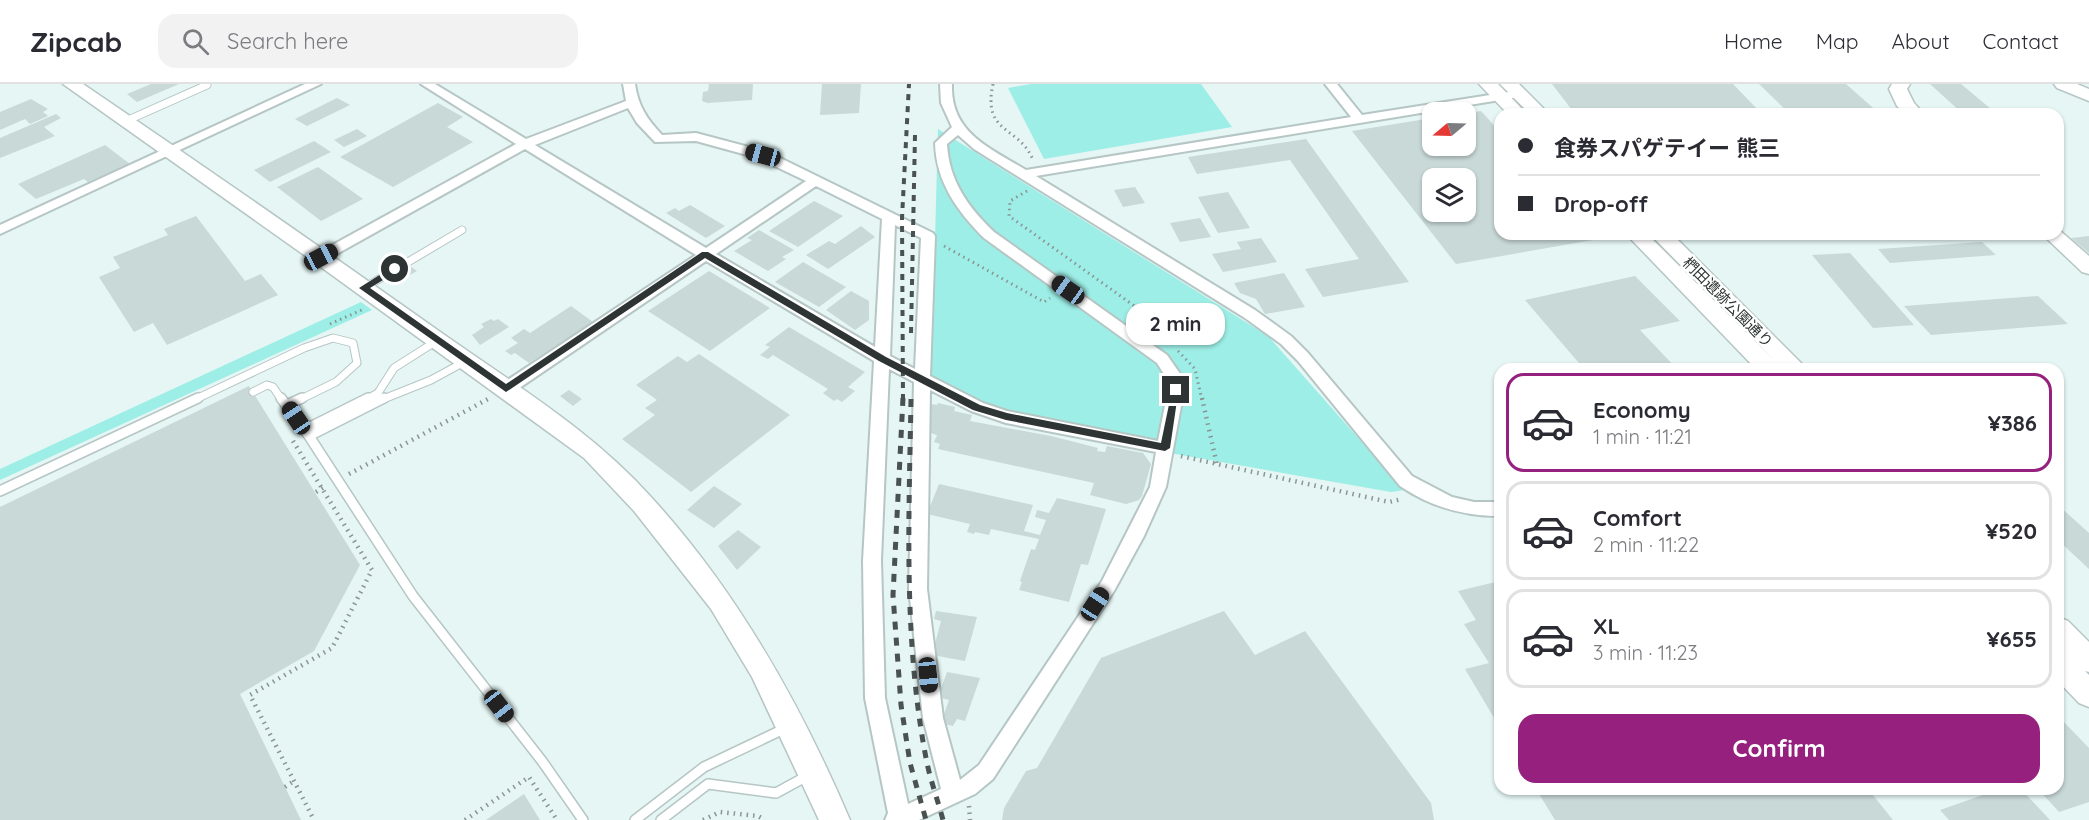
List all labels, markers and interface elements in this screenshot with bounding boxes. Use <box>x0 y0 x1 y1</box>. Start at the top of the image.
search box <box>158 14 578 68</box>
text: Zipcab <box>30 24 122 59</box>
icon: search <box>179 25 212 58</box>
text: Search here <box>227 27 349 55</box>
text: Home <box>1724 28 1783 54</box>
text: Map <box>1816 28 1859 54</box>
text: About <box>1892 28 1950 54</box>
text: Contact <box>1983 28 2059 54</box>
north arrow <box>1422 102 1476 156</box>
map controls <box>1422 102 1476 222</box>
text: 食券スパゲテイー 熊三 <box>1554 134 1780 162</box>
car <box>743 142 783 168</box>
button: layers <box>1422 168 1476 222</box>
text: Drop-off <box>1554 190 1648 218</box>
car <box>301 241 341 273</box>
street label: 椚田遺跡公園通り <box>1679 253 1777 351</box>
route start <box>381 255 408 282</box>
car <box>1048 272 1088 308</box>
callout: 2 min <box>1126 303 1226 345</box>
text: 2 min <box>1149 311 1202 336</box>
route end <box>1162 376 1189 403</box>
icon: car <box>1521 396 1575 450</box>
text: Economy <box>1593 396 1691 424</box>
car <box>278 398 314 438</box>
text: ¥386 <box>1988 409 2037 437</box>
text: 1 min · 11:21 <box>1593 424 1692 449</box>
icon: car <box>1521 504 1575 558</box>
text: Comfort <box>1593 504 1682 532</box>
text: ¥520 <box>1985 517 2037 545</box>
text: 2 min · 11:22 <box>1593 532 1699 557</box>
car <box>1078 584 1112 624</box>
icon: car <box>1521 612 1575 666</box>
text: XL <box>1593 612 1620 640</box>
text: ¥655 <box>1986 625 2037 653</box>
text: 3 min · 11:23 <box>1593 640 1698 665</box>
car <box>917 656 939 694</box>
car <box>481 686 517 726</box>
button: Confirm <box>1518 714 2040 783</box>

